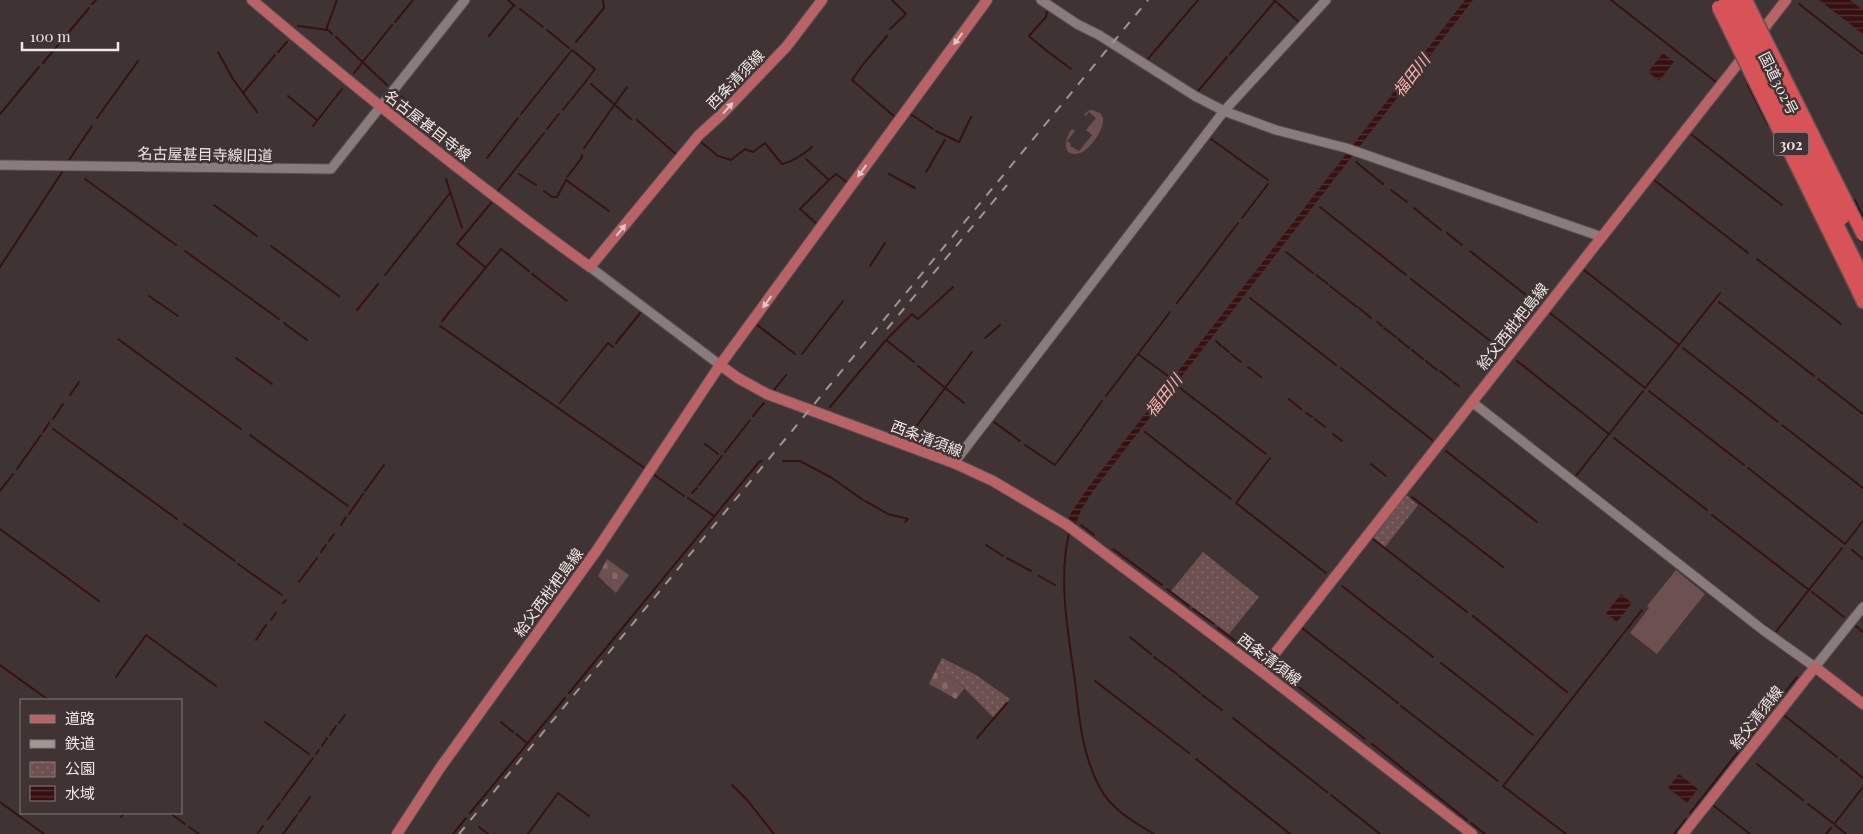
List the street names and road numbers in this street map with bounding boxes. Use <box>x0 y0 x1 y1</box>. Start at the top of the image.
street label: 西条清須線 <box>702 45 768 113</box>
street label: 国道302号 <box>1755 48 1803 118</box>
street label: 名古屋甚目寺線 <box>380 85 476 165</box>
road number: 302 <box>1774 132 1808 156</box>
street label: 名古屋甚目寺線旧道 <box>137 143 273 165</box>
street label: 給父西枇杷島線 <box>1472 278 1552 374</box>
street label: 西条清須線 <box>888 415 966 461</box>
street label: 給父西枇杷島線 <box>509 544 587 640</box>
street label: 西条清須線 <box>1234 628 1306 690</box>
street label: 給父清須線 <box>1725 681 1787 753</box>

